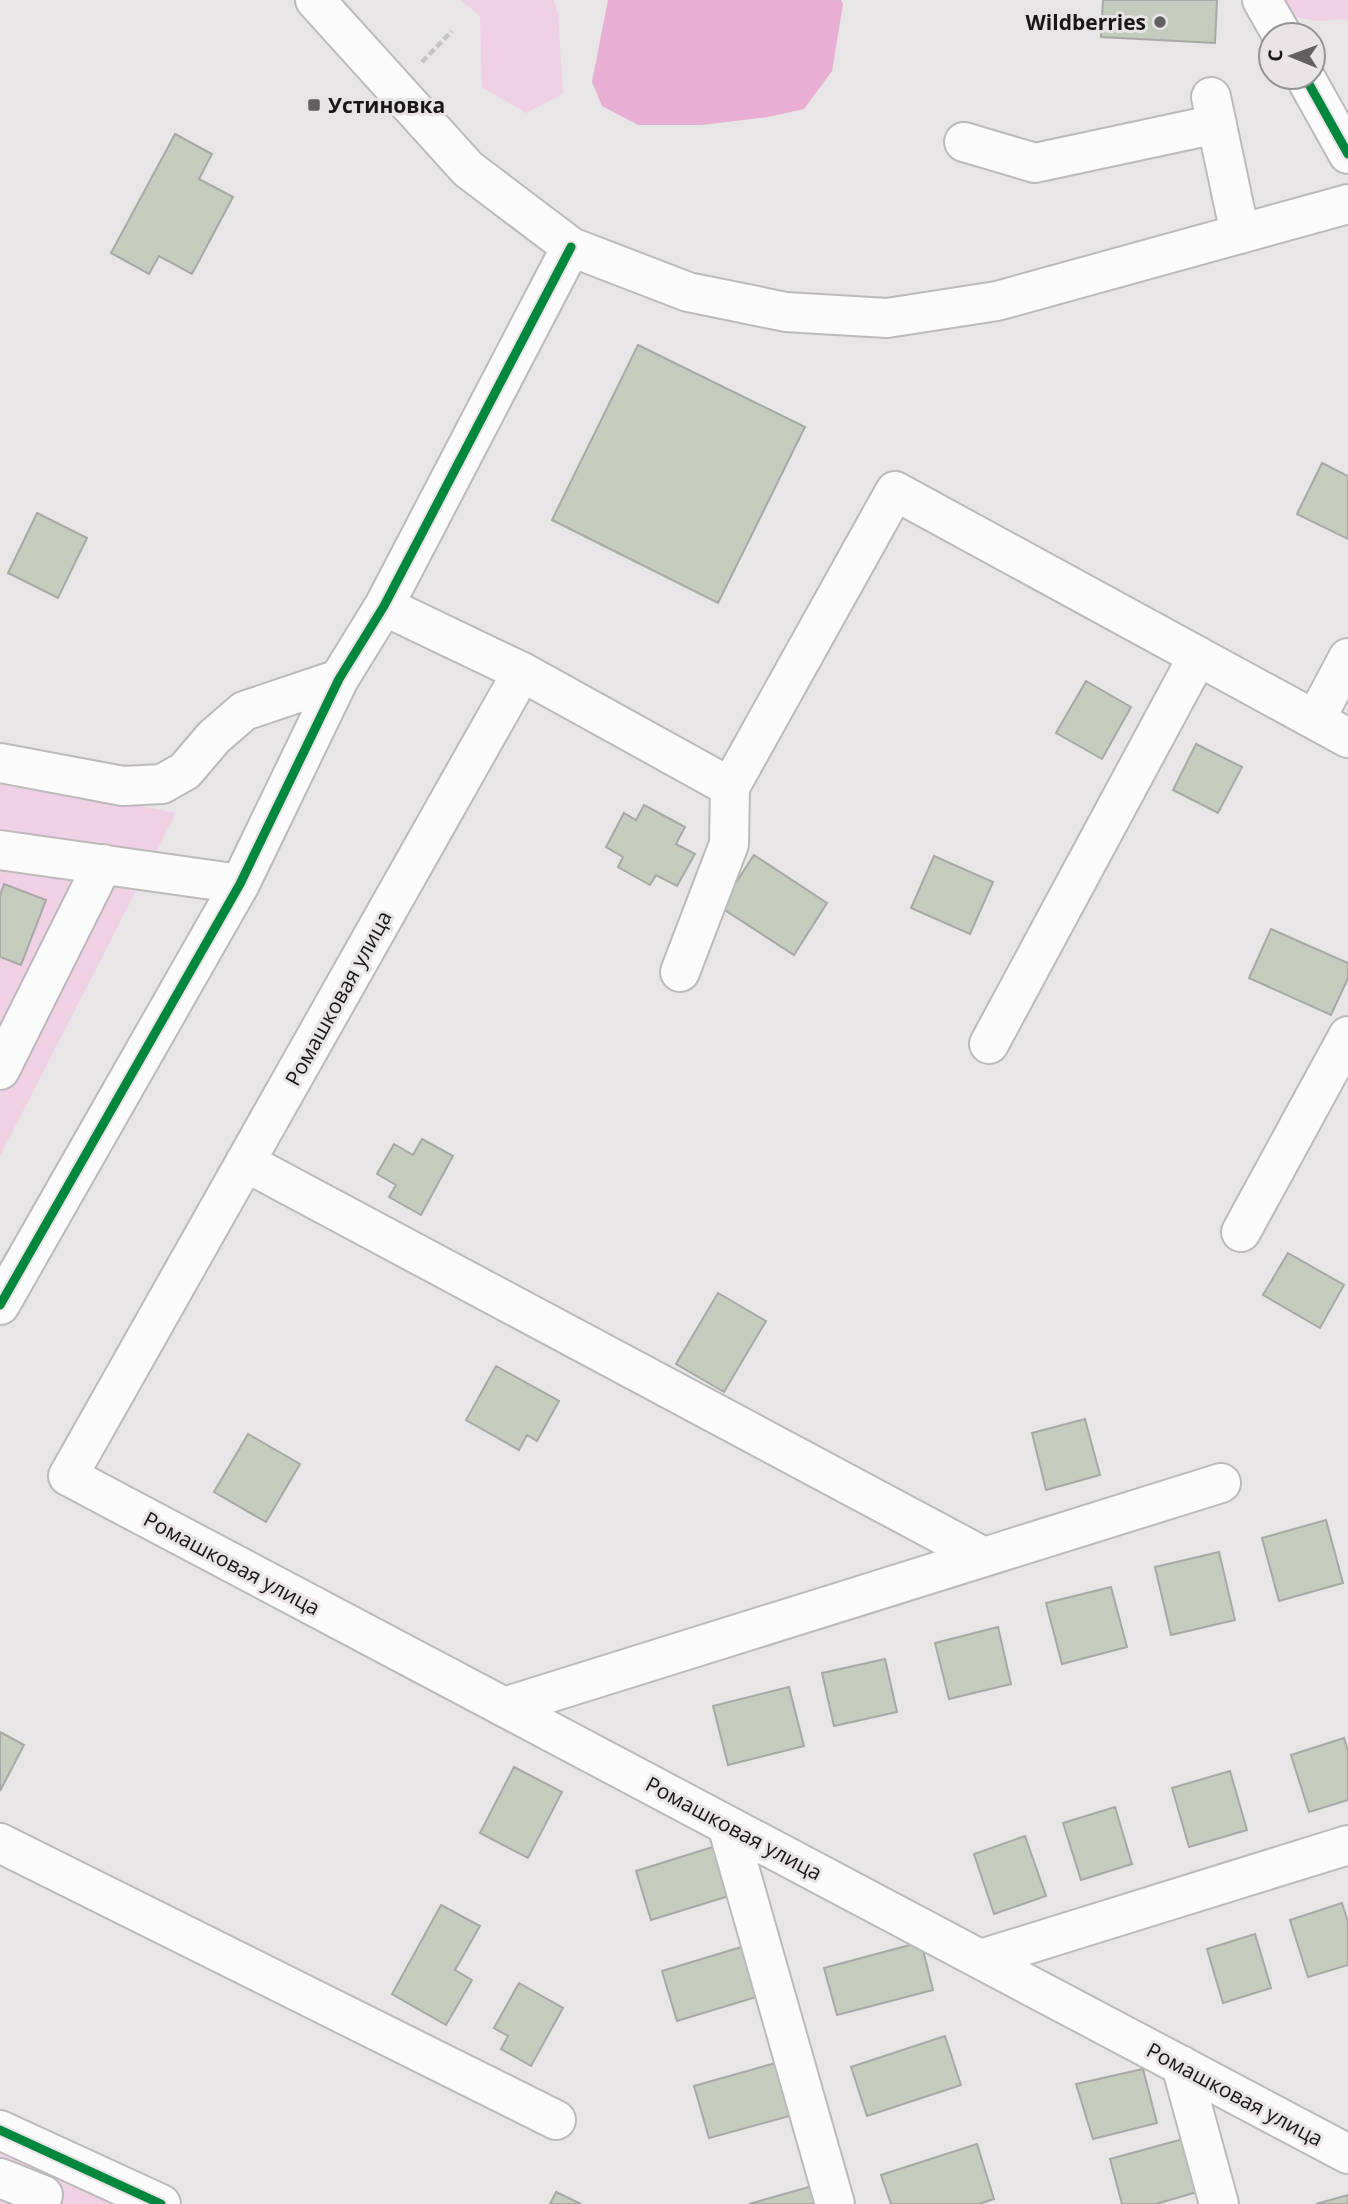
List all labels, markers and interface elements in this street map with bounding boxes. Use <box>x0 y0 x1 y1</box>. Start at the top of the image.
place label: Wildberries <box>1026 8 1146 36</box>
marker: Wildberries <box>1152 14 1168 30</box>
north arrow <box>1257 21 1327 91</box>
text: С <box>1262 49 1288 62</box>
place label: Устиновка <box>328 91 445 119</box>
marker: Устиновка <box>306 97 322 113</box>
street label: Ромашковая улица <box>278 905 398 1091</box>
street label: Ромашковая улица <box>139 1505 325 1621</box>
street label: Ромашковая улица <box>641 1770 827 1886</box>
street label: Ромашковая улица <box>1142 2036 1328 2152</box>

